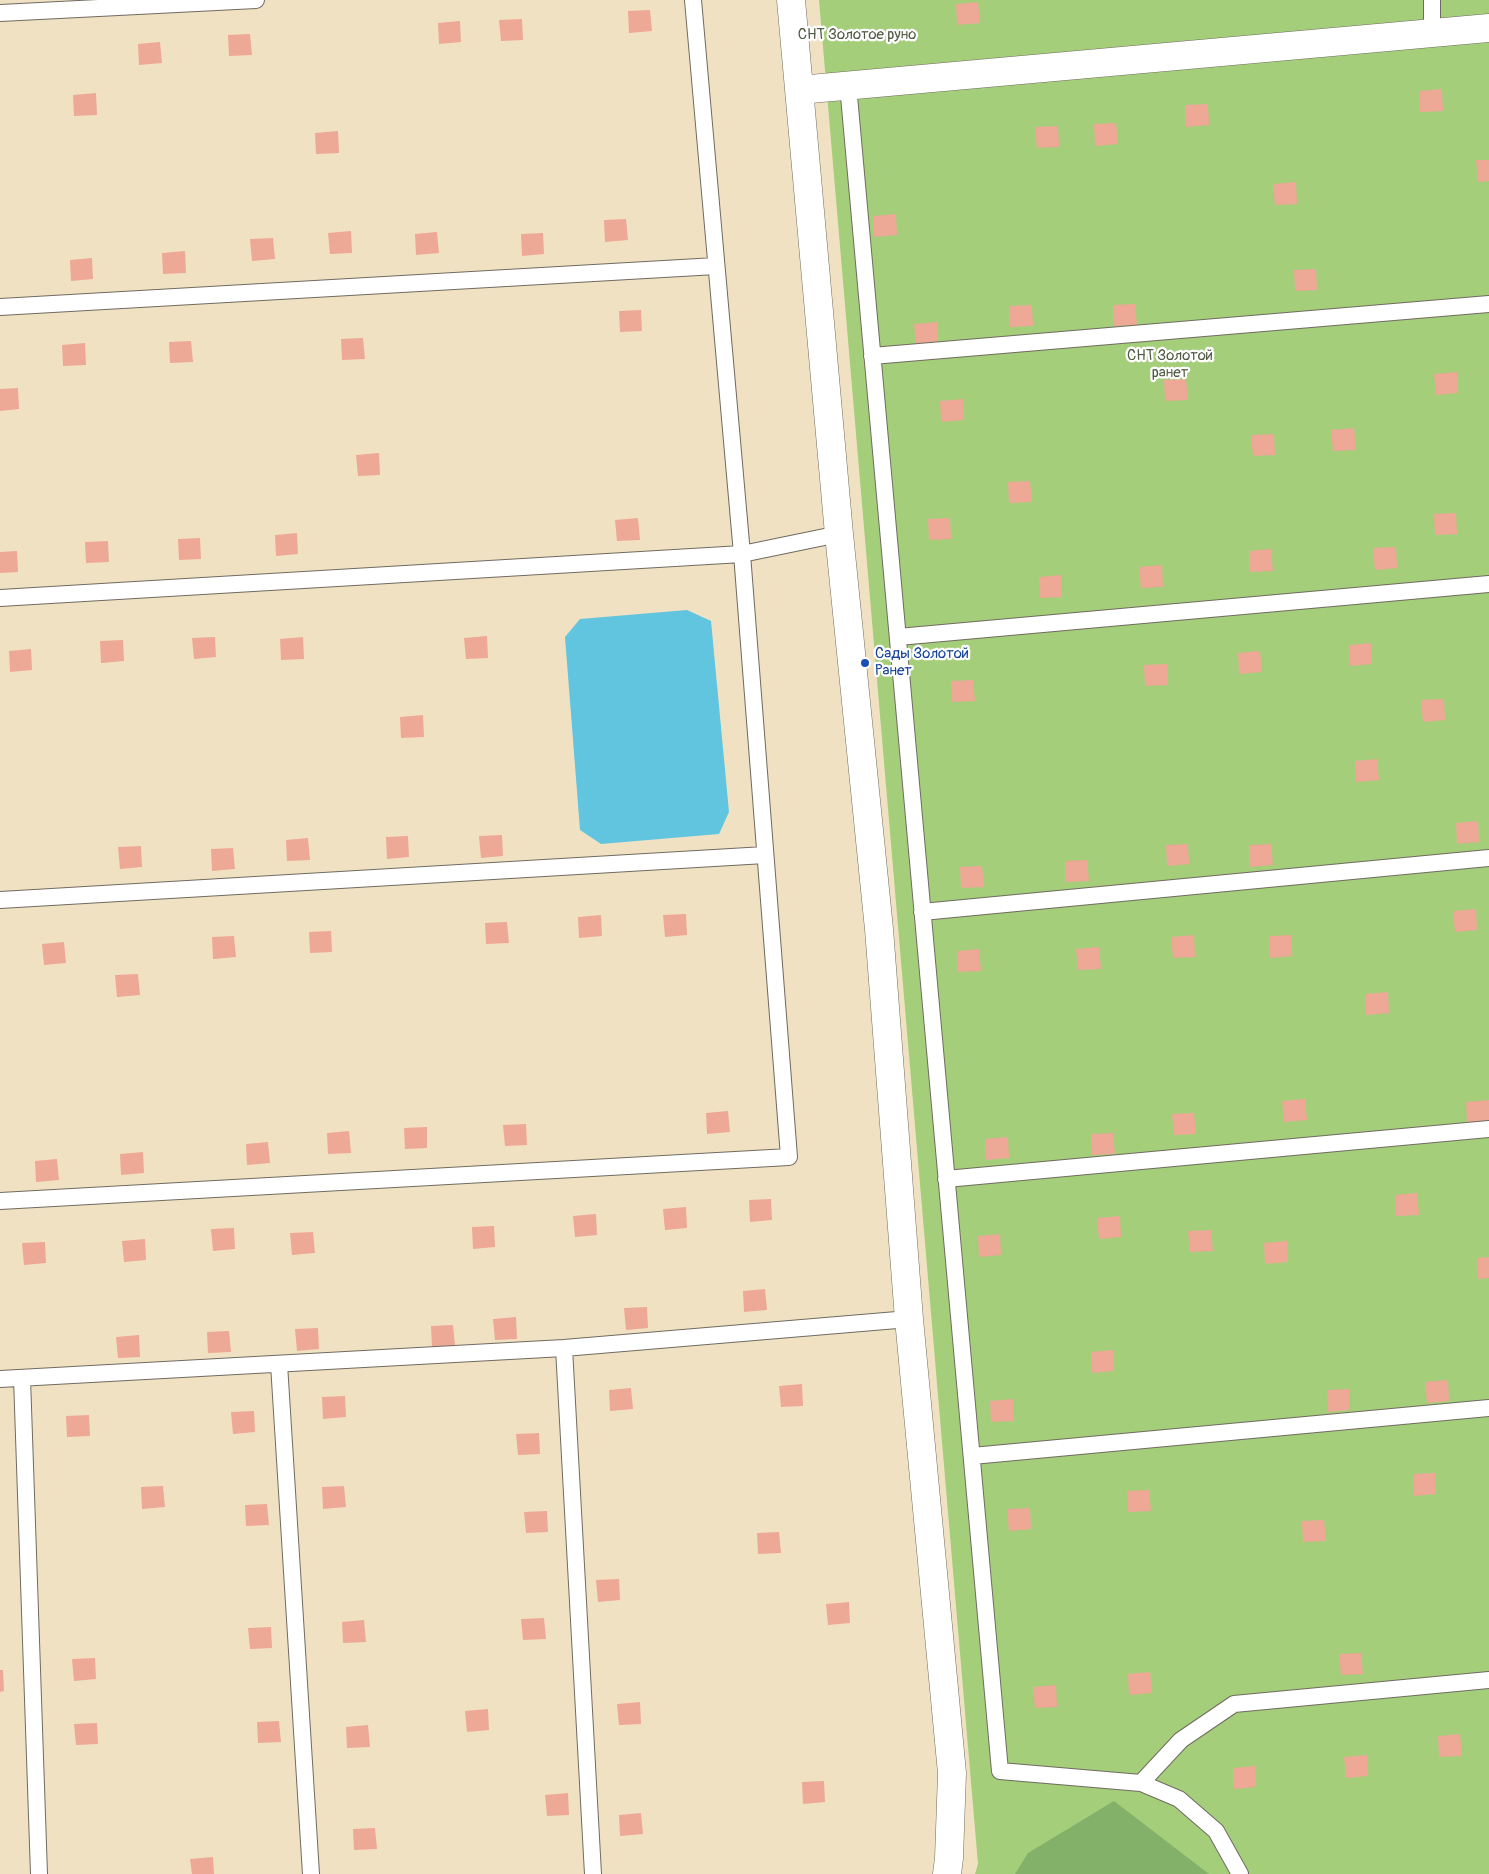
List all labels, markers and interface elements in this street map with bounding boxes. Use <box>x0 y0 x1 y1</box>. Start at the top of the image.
park label: СНТ Золотое руно <box>798 26 916 44</box>
park label: СНТ Золотой ранет <box>1127 347 1213 382</box>
place label: Сады Золотой Ранет <box>875 645 969 680</box>
marker: Сады Золотой Ранет <box>859 657 871 669</box>

